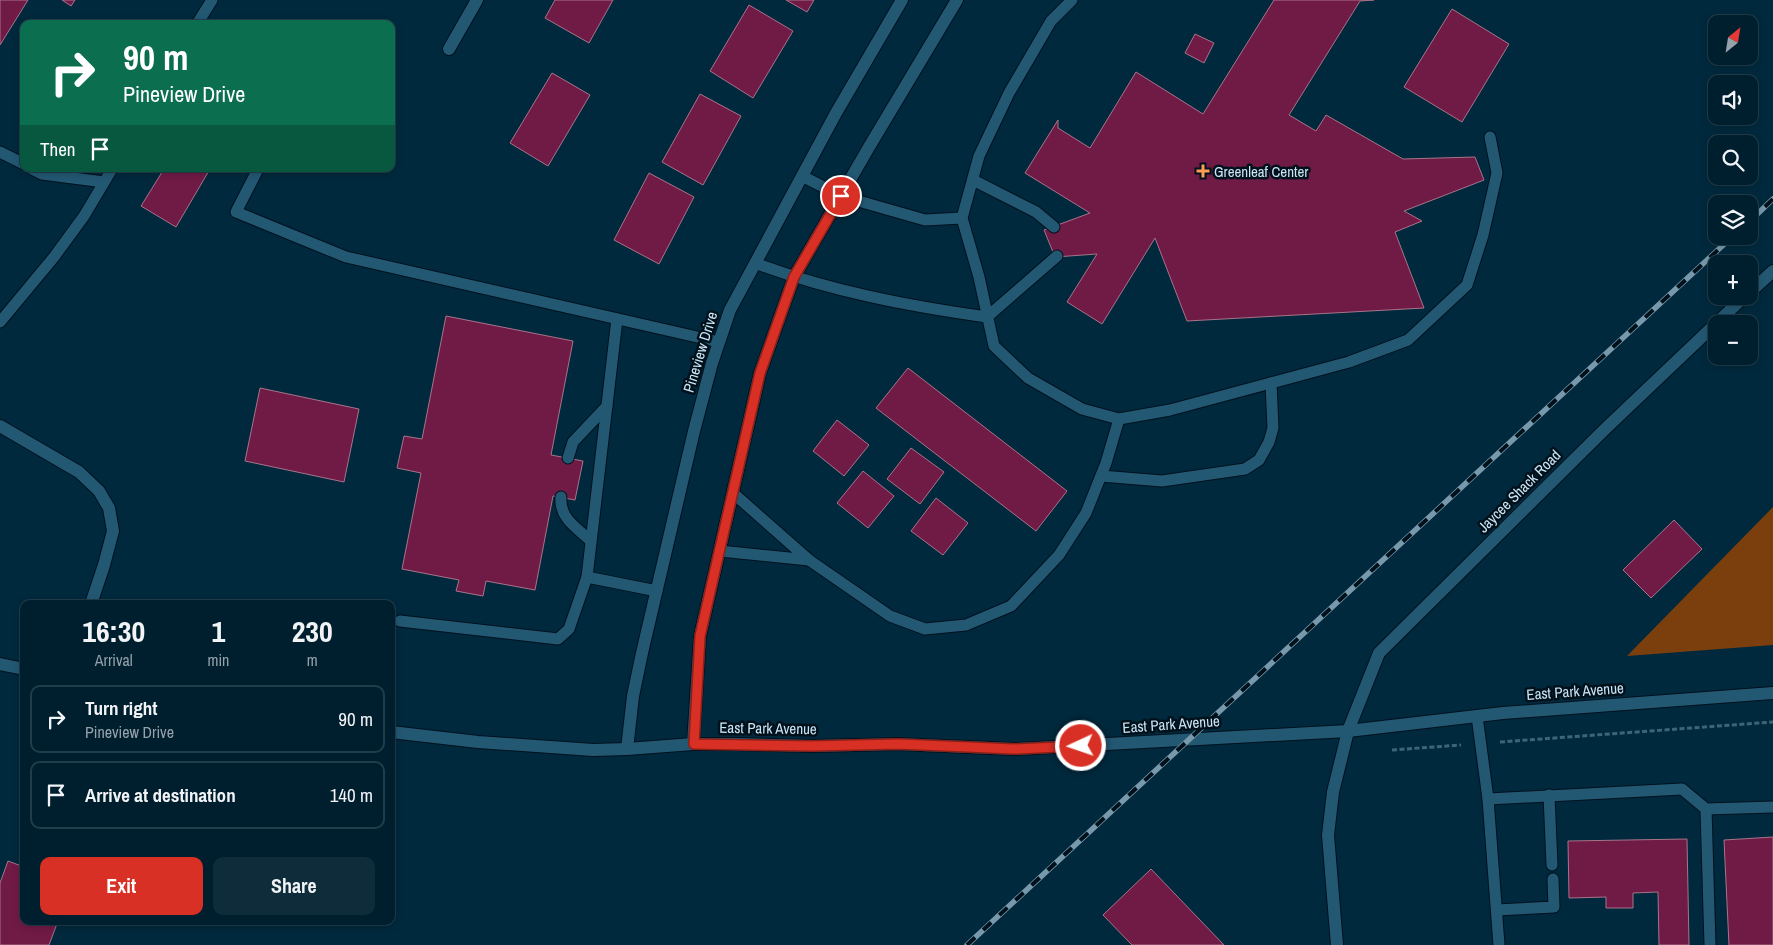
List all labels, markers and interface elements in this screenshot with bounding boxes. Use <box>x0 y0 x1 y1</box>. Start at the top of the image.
north arrow <box>1708 15 1758 65</box>
map controls <box>1708 15 1758 365</box>
text: 90 m <box>123 34 188 81</box>
icon: right <box>40 40 105 105</box>
button: sound <box>1708 75 1758 125</box>
text: Pineview Drive <box>123 79 245 109</box>
icon: arrive <box>86 135 114 163</box>
button: search <box>1708 135 1758 185</box>
text: Then <box>40 136 76 162</box>
place label: Greenleaf Center <box>1214 161 1308 182</box>
marker: Greenleaf Center <box>1196 164 1210 178</box>
pin <box>820 175 862 217</box>
icon: arrive <box>827 182 855 210</box>
button: layers <box>1708 195 1758 245</box>
button: + <box>1708 255 1758 305</box>
street label: Pineview Drive <box>678 309 722 395</box>
button: − <box>1708 315 1758 365</box>
street label: Jaycee Shack Road <box>1473 445 1565 537</box>
text: 16:30 <box>82 611 145 651</box>
text: 1 <box>212 611 225 651</box>
text: 230 <box>292 611 333 651</box>
text: Arrival <box>95 649 133 671</box>
text: min <box>207 649 229 671</box>
text: m <box>307 649 318 671</box>
street label: East Park Avenue <box>1526 677 1625 705</box>
text: Turn right <box>85 695 157 721</box>
icon: right <box>42 705 70 733</box>
text: 90 m <box>338 706 373 732</box>
street label: East Park Avenue <box>1122 710 1221 738</box>
street label: East Park Avenue <box>719 717 817 739</box>
position arrow <box>1054 719 1106 771</box>
text: Pineview Drive <box>85 721 174 743</box>
icon: arrive <box>42 781 70 809</box>
text: Arrive at destination <box>85 782 236 808</box>
text: 140 m <box>330 782 373 808</box>
button: Exit <box>40 857 203 915</box>
button: Share <box>213 857 375 915</box>

